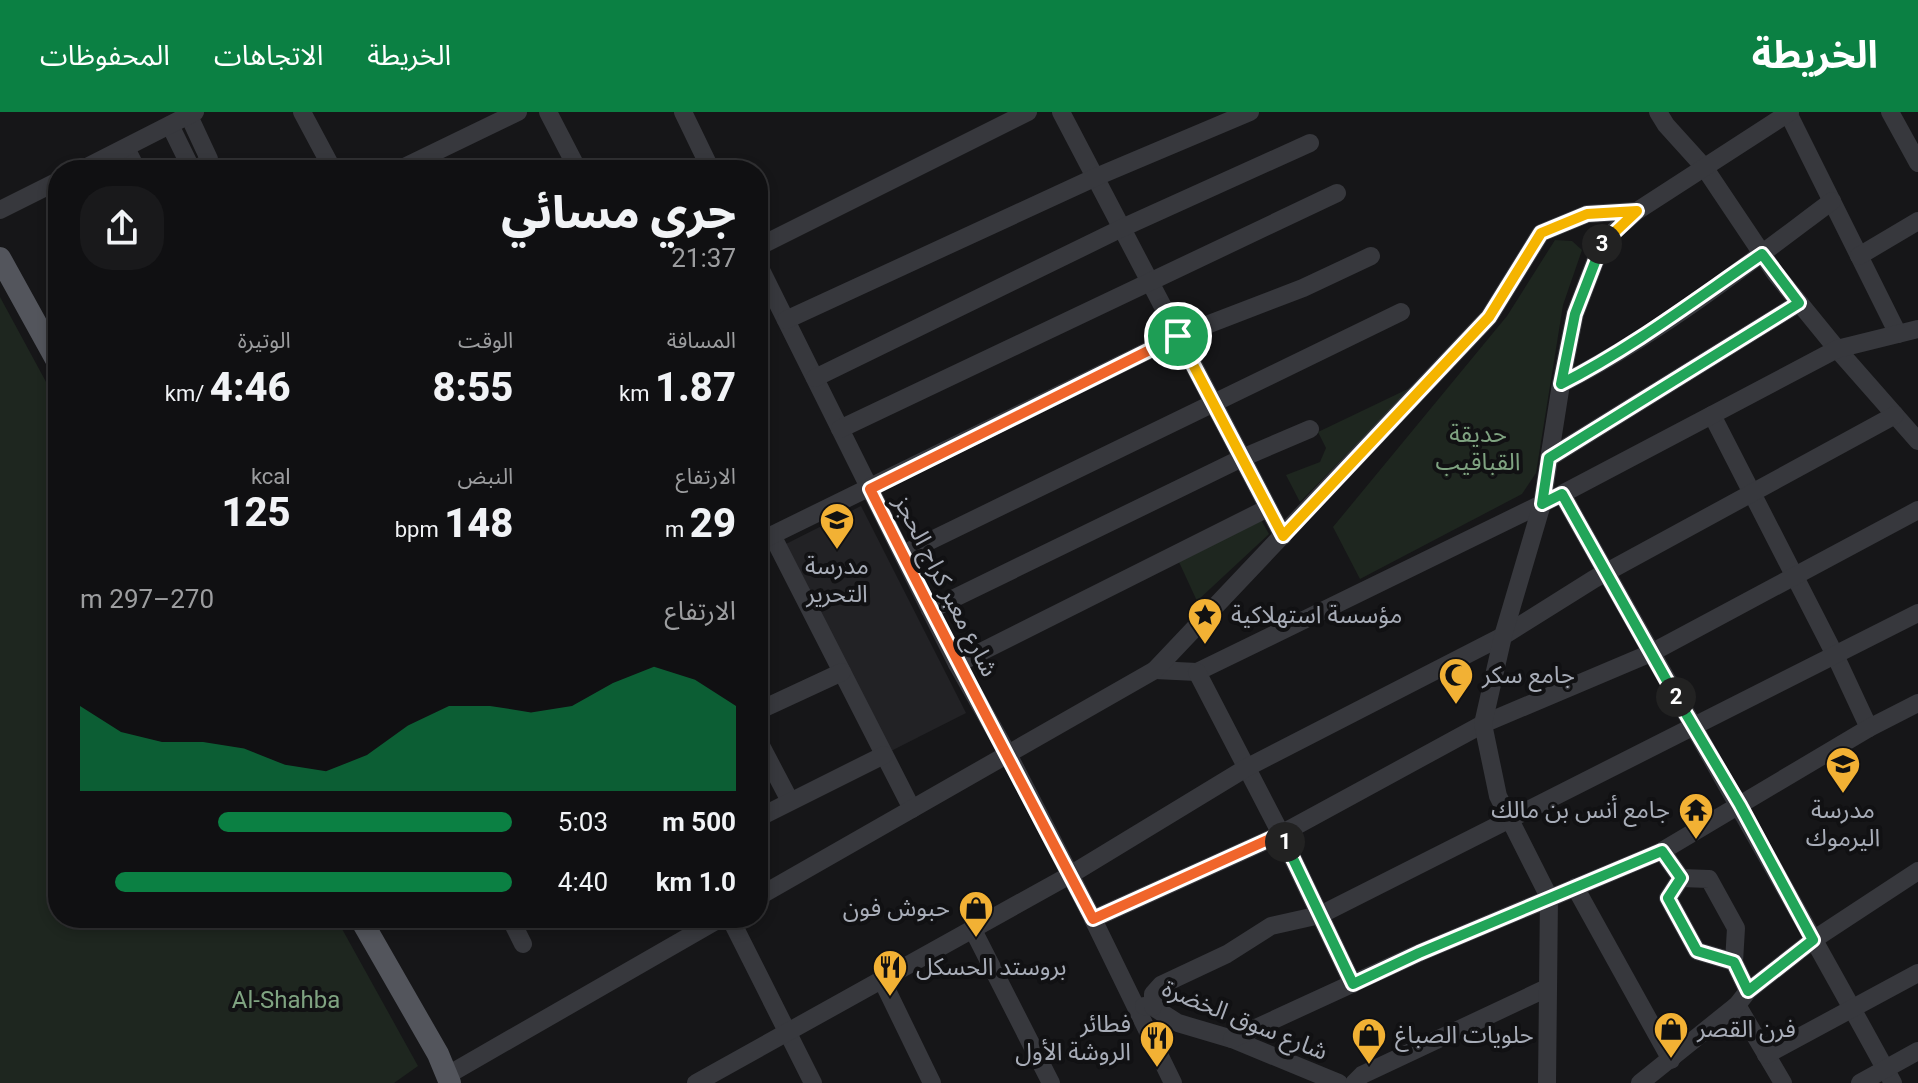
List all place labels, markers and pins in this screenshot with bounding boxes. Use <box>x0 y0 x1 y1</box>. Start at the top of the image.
pin: 3 <box>1582 224 1622 264</box>
pin <box>1144 302 1212 370</box>
school or university icon: مدرسة التحرير <box>818 501 856 551</box>
place label: مدرسة التحرير <box>805 552 869 608</box>
place icon: مؤسسة استهلاكية <box>1186 596 1224 646</box>
place label: مؤسسة استهلاكية <box>1231 601 1402 629</box>
mosque icon: جامع سكر <box>1437 656 1475 706</box>
place label: جامع سكر <box>1481 661 1575 692</box>
pin: 2 <box>1656 677 1696 717</box>
school or university icon: مدرسة اليرموك <box>1824 745 1862 795</box>
temple icon: جامع أنس بن مالك <box>1677 791 1715 841</box>
place label: جامع أنس بن مالك <box>1491 794 1670 827</box>
place label: مدرسة اليرموك <box>1806 796 1880 852</box>
pin: 1 <box>1265 822 1305 862</box>
shop icon: حبوش فون <box>957 889 995 939</box>
place label: حبوش فون <box>843 894 950 922</box>
restaurant icon: بروستد الحسكل <box>871 948 909 998</box>
place label: بروستد الحسكل <box>916 953 1067 981</box>
place label: فطائر الروشة الأول <box>1015 1010 1131 1066</box>
shop icon: فرن القصر <box>1652 1010 1690 1060</box>
place label: فرن القصر <box>1696 1015 1796 1043</box>
shop icon: حلويات الصباغ <box>1350 1016 1388 1066</box>
restaurant icon: فطائر الروشة الأول <box>1138 1019 1176 1069</box>
place label: حلويات الصباغ <box>1395 1021 1534 1052</box>

